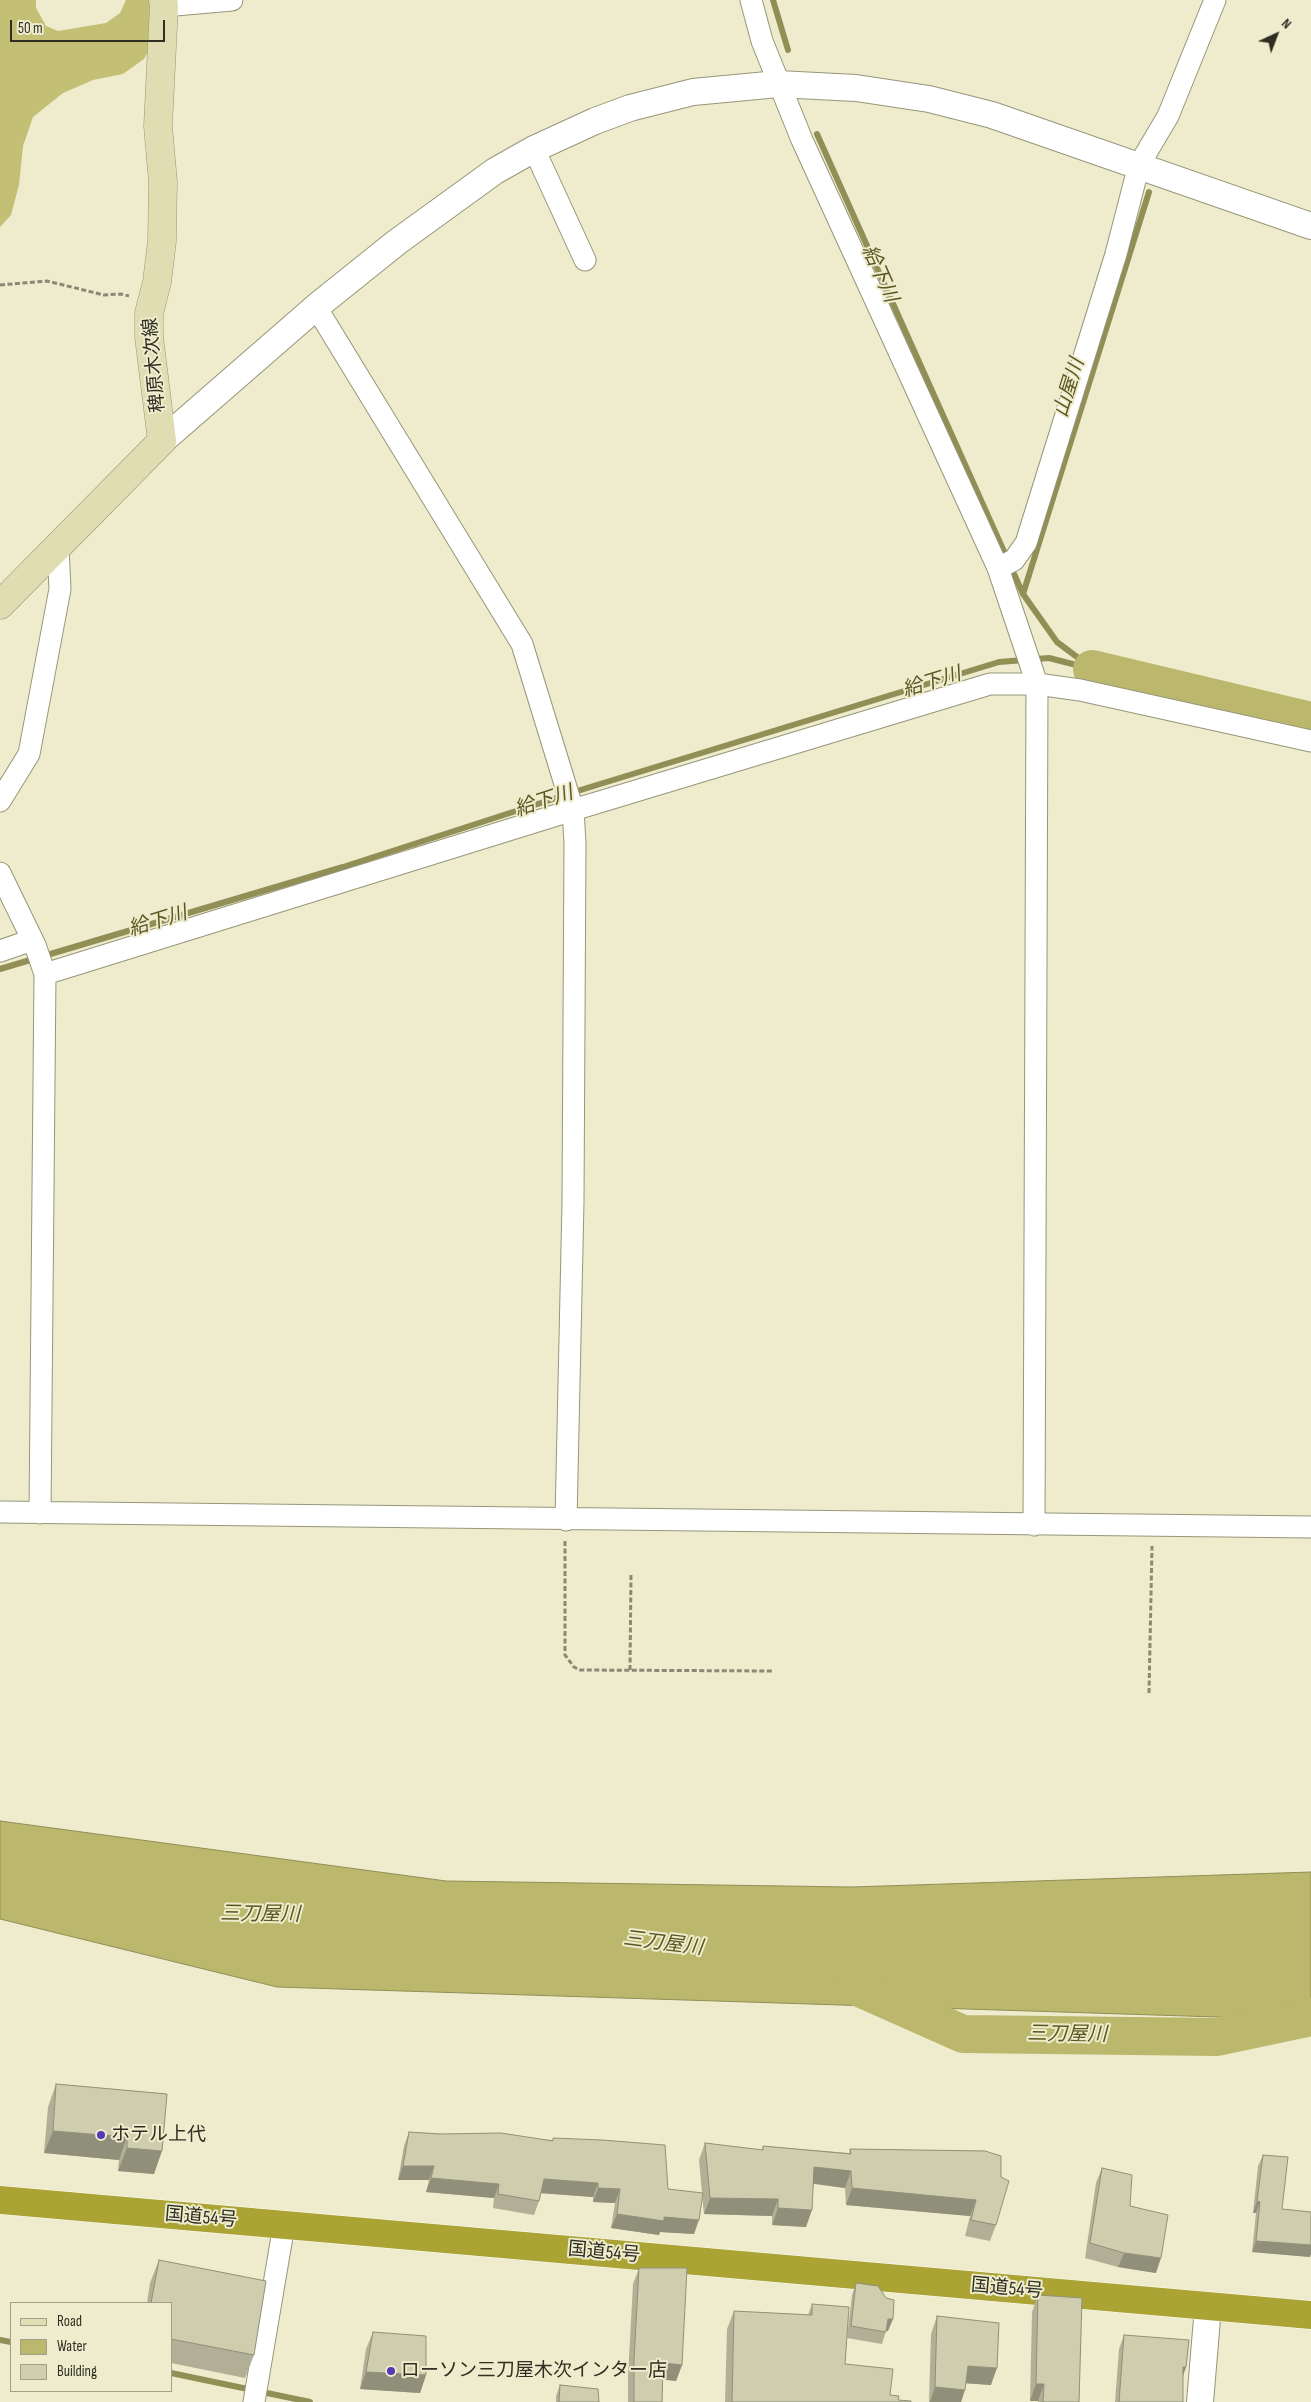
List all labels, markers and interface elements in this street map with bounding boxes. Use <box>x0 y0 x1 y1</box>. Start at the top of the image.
scale bar <box>12 10 168 42</box>
north arrow <box>1251 10 1301 60</box>
text: N <box>1278 15 1295 32</box>
text: 50 m <box>18 19 43 38</box>
water label: 給下川 <box>856 242 902 306</box>
street label: 稗原木次線 <box>140 317 170 413</box>
water label: 山屋川 <box>1050 356 1090 420</box>
water label: 給下川 <box>900 663 964 703</box>
water label: 給下川 <box>512 781 576 823</box>
water label: 給下川 <box>126 902 190 942</box>
water label: 三刀屋川 <box>220 1902 300 1928</box>
water label: 三刀屋川 <box>622 1927 704 1961</box>
water label: 三刀屋川 <box>1027 2022 1107 2048</box>
place label: ホテル上代 <box>111 2124 206 2146</box>
marker: ホテル上代 <box>95 2129 107 2141</box>
street label: 国道54号 <box>164 2203 238 2233</box>
street label: 国道54号 <box>567 2238 641 2268</box>
street label: 国道54号 <box>970 2274 1044 2304</box>
legend <box>10 2302 172 2392</box>
text: Road <box>57 2312 82 2331</box>
text: Water <box>57 2337 87 2356</box>
place label: ローソン三刀屋木次インター店 <box>401 2360 667 2382</box>
text: Building <box>57 2362 97 2381</box>
marker: ローソン三刀屋木次インター店 <box>385 2365 397 2377</box>

